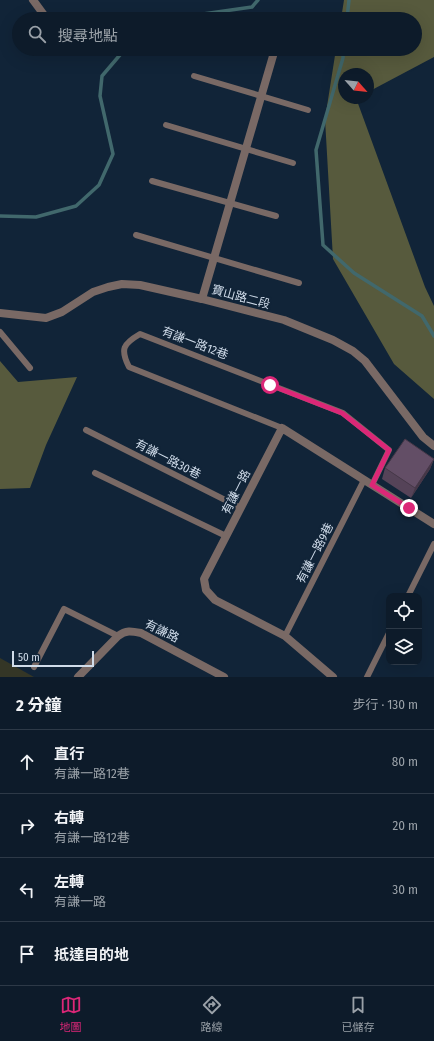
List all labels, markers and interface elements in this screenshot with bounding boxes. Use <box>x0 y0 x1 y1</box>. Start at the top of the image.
search box <box>12 12 422 56</box>
icon: search <box>26 23 48 45</box>
text: 搜尋地點 <box>58 27 118 45</box>
north arrow <box>338 68 374 104</box>
street label: 寶山路二段 <box>210 282 272 312</box>
street label: 有謙一路12巷 <box>160 324 230 362</box>
route start <box>261 376 279 394</box>
street label: 有謙一路30巷 <box>133 436 203 482</box>
street label: 有謙一路 <box>219 467 253 517</box>
route end <box>400 499 418 517</box>
street label: 有謙一路9巷 <box>294 520 336 586</box>
map controls <box>386 593 422 665</box>
button: locate <box>386 593 422 629</box>
street label: 有謙路 <box>143 617 181 645</box>
button: layers <box>386 629 422 665</box>
scale bar <box>12 649 94 668</box>
text: 50 m <box>18 651 40 664</box>
text: 2 分鐘 <box>16 695 61 716</box>
text: 步行 · 130 m <box>352 697 418 712</box>
text: 直行 <box>54 745 84 763</box>
icon: ahead <box>16 751 38 773</box>
text: 80 m <box>392 754 418 769</box>
text: 有謙一路12巷 <box>54 766 130 781</box>
text: 右轉 <box>54 809 84 827</box>
icon: right <box>16 815 38 837</box>
text: 20 m <box>392 818 418 833</box>
text: 有謙一路12巷 <box>54 830 130 845</box>
text: 左轉 <box>54 873 84 891</box>
icon: left <box>16 879 38 901</box>
text: 30 m <box>392 882 418 897</box>
text: 有謙一路 <box>54 894 106 909</box>
icon: arrive <box>16 943 38 965</box>
text: 抵達目的地 <box>54 946 129 964</box>
tab: 地圖 <box>60 994 82 1034</box>
tab: 路線 <box>201 994 223 1034</box>
tab: 已儲存 <box>342 994 375 1034</box>

